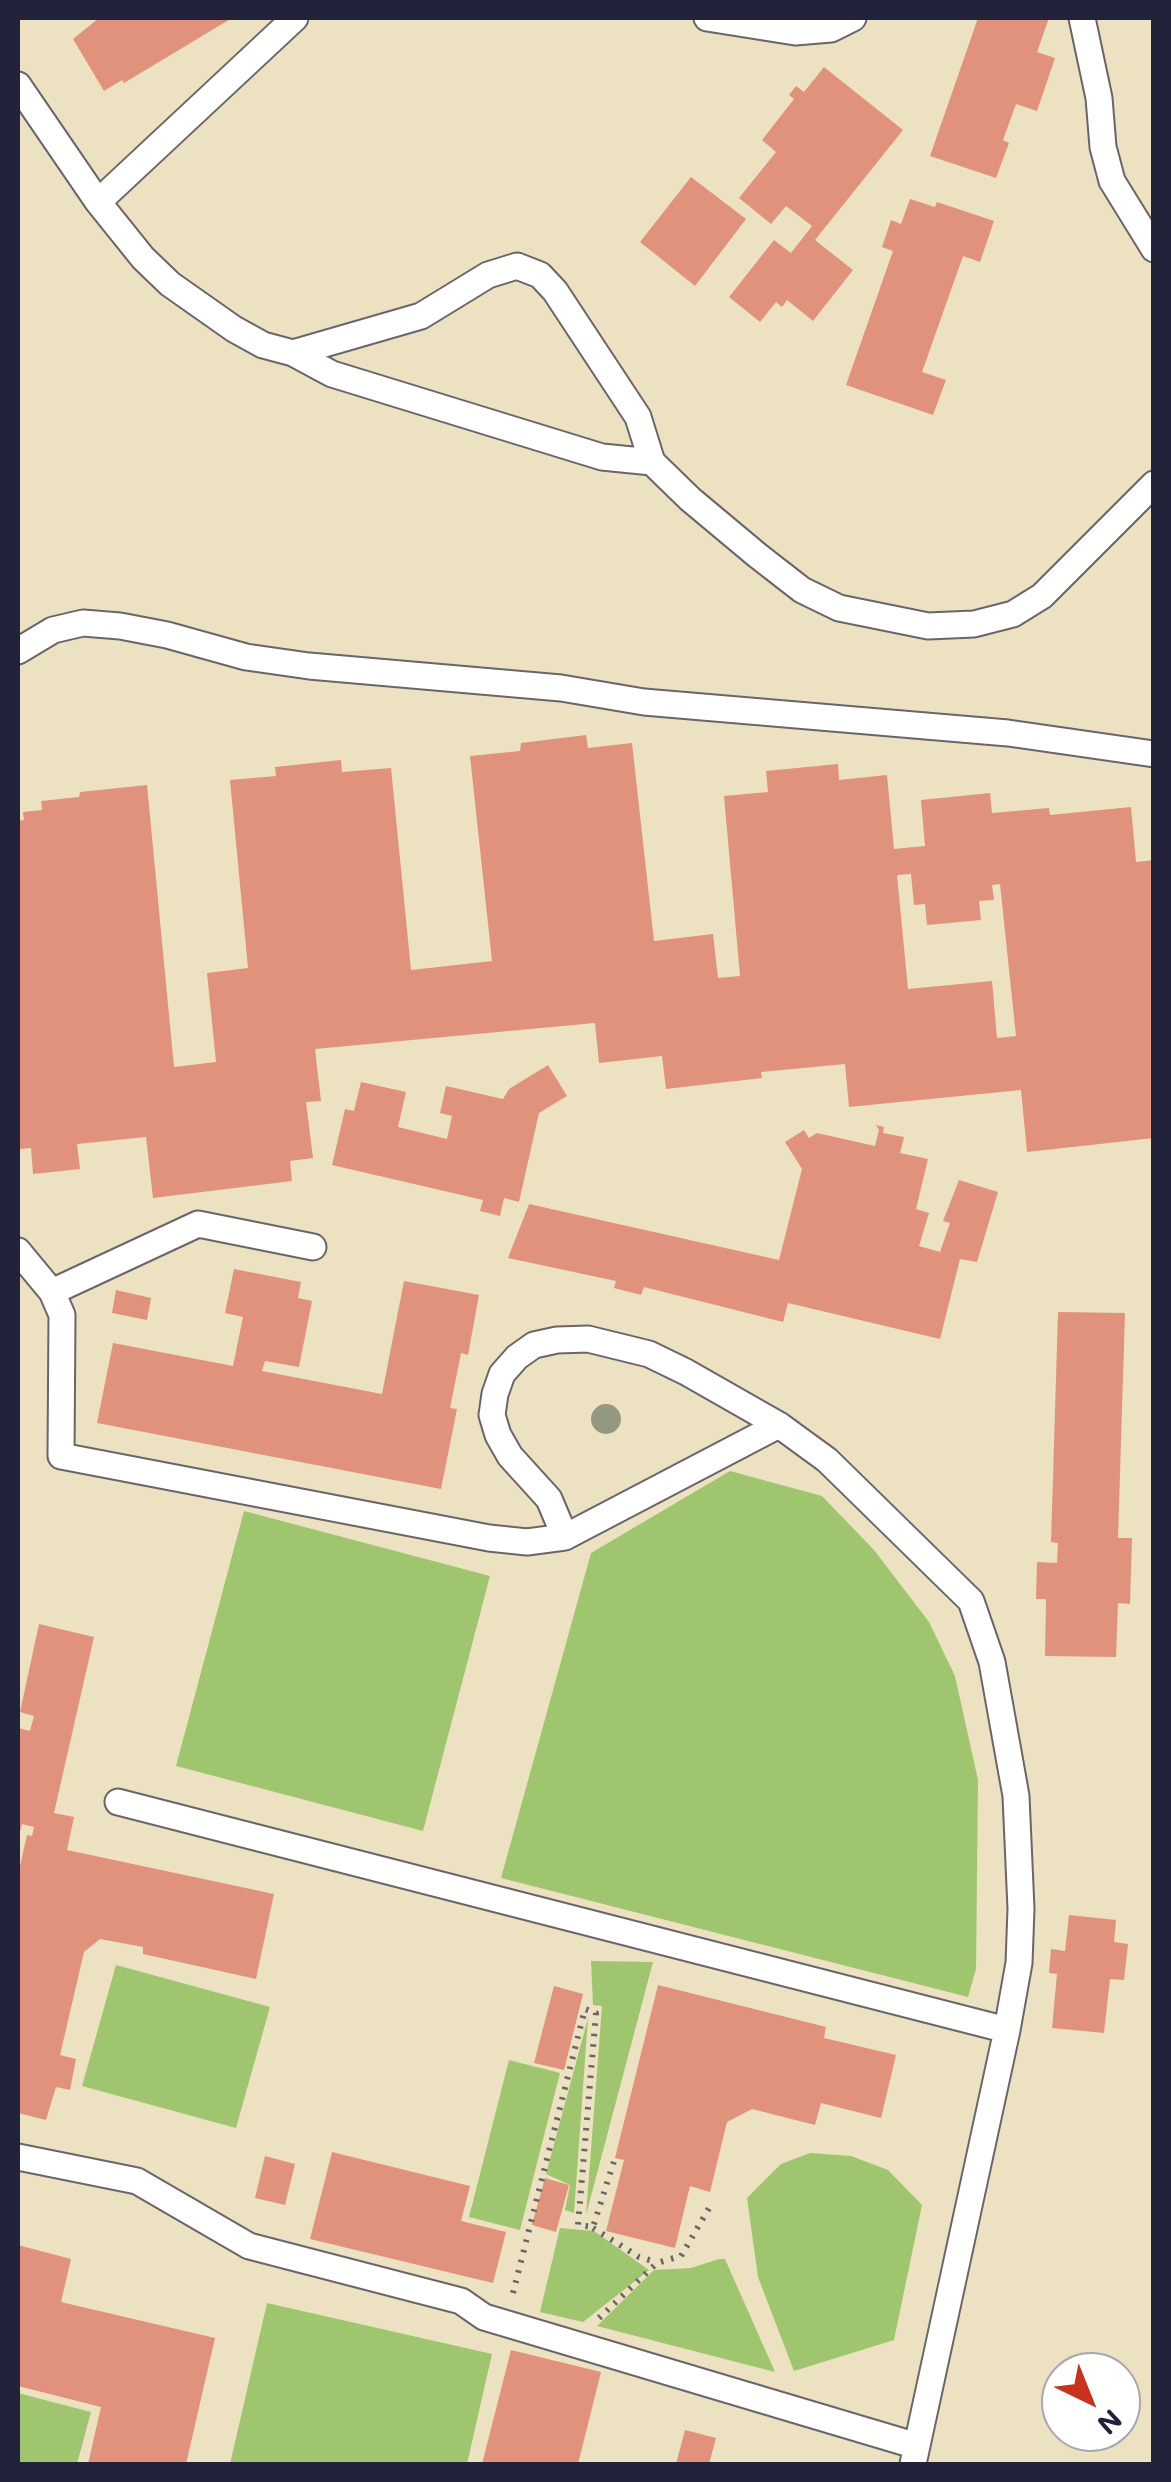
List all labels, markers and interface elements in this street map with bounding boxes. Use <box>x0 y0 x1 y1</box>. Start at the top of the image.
north arrow <box>1041 2352 1141 2452</box>
text: N <box>1090 2402 1130 2443</box>

